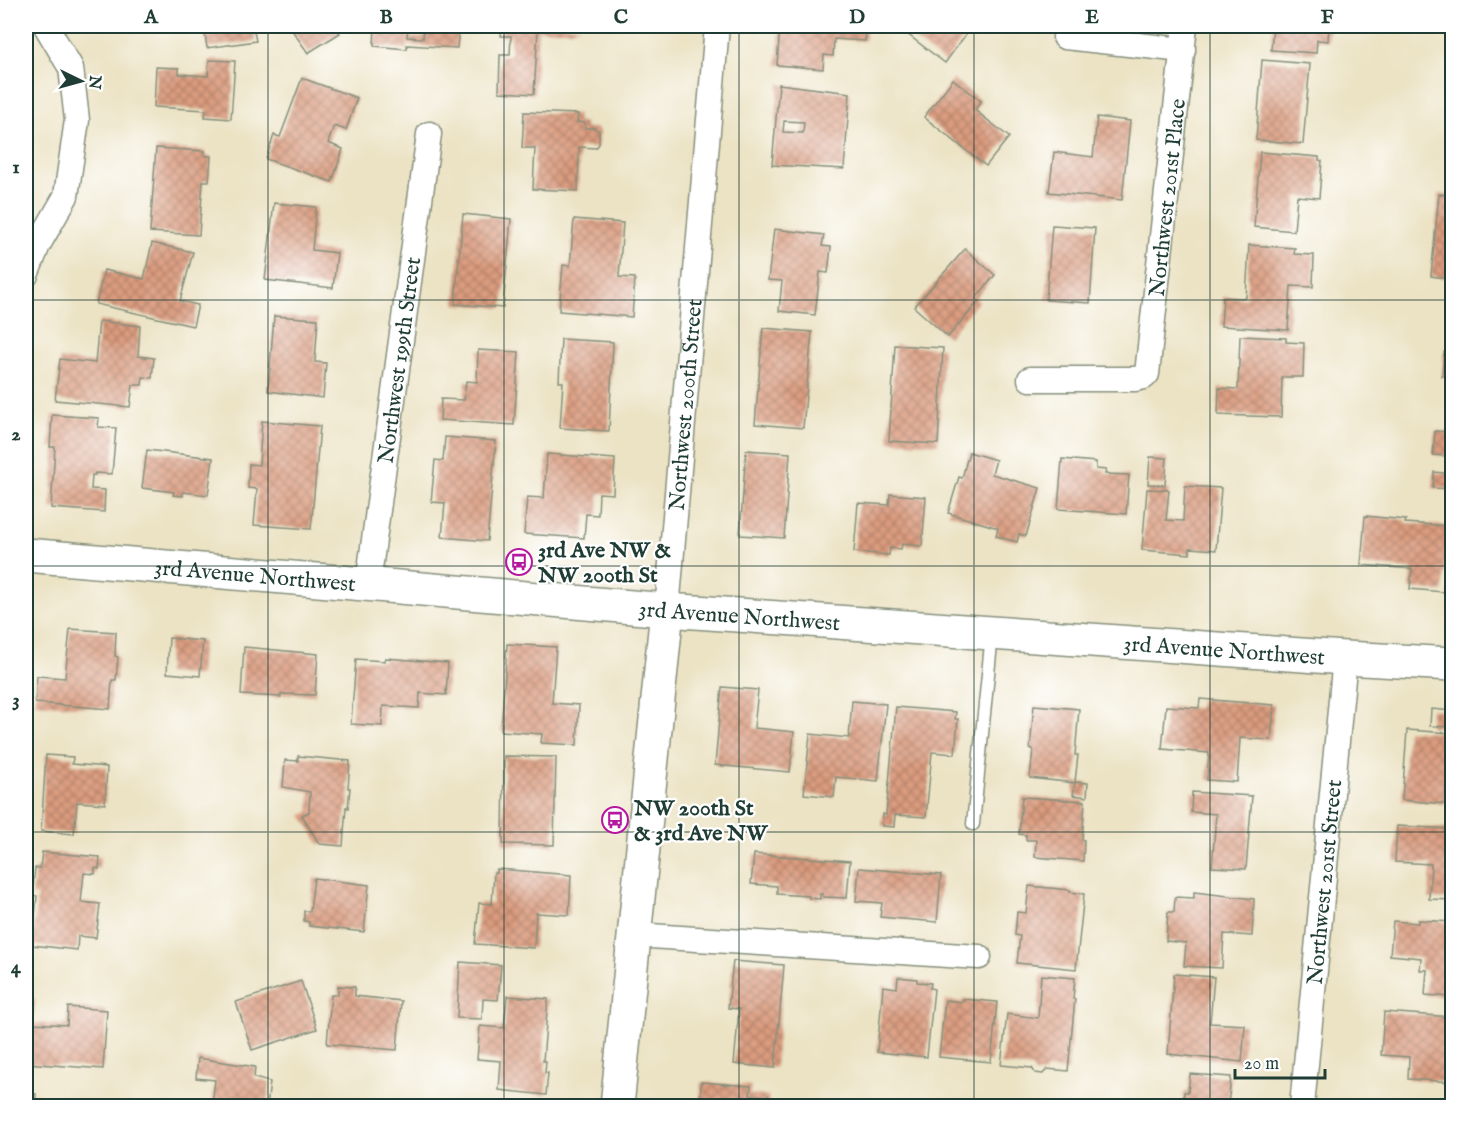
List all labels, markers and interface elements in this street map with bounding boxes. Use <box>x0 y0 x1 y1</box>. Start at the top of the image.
text: A <box>143 5 159 30</box>
text: B <box>379 5 393 30</box>
text: C <box>614 5 628 30</box>
text: D <box>849 5 865 30</box>
text: E <box>1085 5 1099 30</box>
text: F <box>1321 5 1334 30</box>
north arrow <box>51 51 111 111</box>
text: N <box>83 73 105 90</box>
street label: Northwest 201st Place <box>1144 97 1193 298</box>
text: 1 <box>12 155 20 180</box>
street label: Northwest 199th Street <box>372 255 428 465</box>
street label: Northwest 200th Street <box>664 297 710 512</box>
text: 2 <box>11 422 21 447</box>
place label: 3rd Ave NW & NW 200th St <box>537 537 672 590</box>
bus stop icon: 3rd Ave NW & NW 200th St <box>504 547 534 577</box>
street label: 3rd Avenue Northwest <box>153 554 357 599</box>
street label: 3rd Avenue Northwest <box>637 596 841 638</box>
street label: 3rd Avenue Northwest <box>1122 630 1326 673</box>
text: 3 <box>12 688 20 713</box>
street label: Northwest 201st Street <box>1302 778 1349 986</box>
place label: NW 200th St & 3rd Ave NW <box>633 795 769 848</box>
bus stop icon: NW 200th St & 3rd Ave NW <box>600 805 630 835</box>
text: 4 <box>11 955 22 980</box>
scale bar <box>1235 1042 1325 1080</box>
text: 20 m <box>1244 1053 1279 1076</box>

